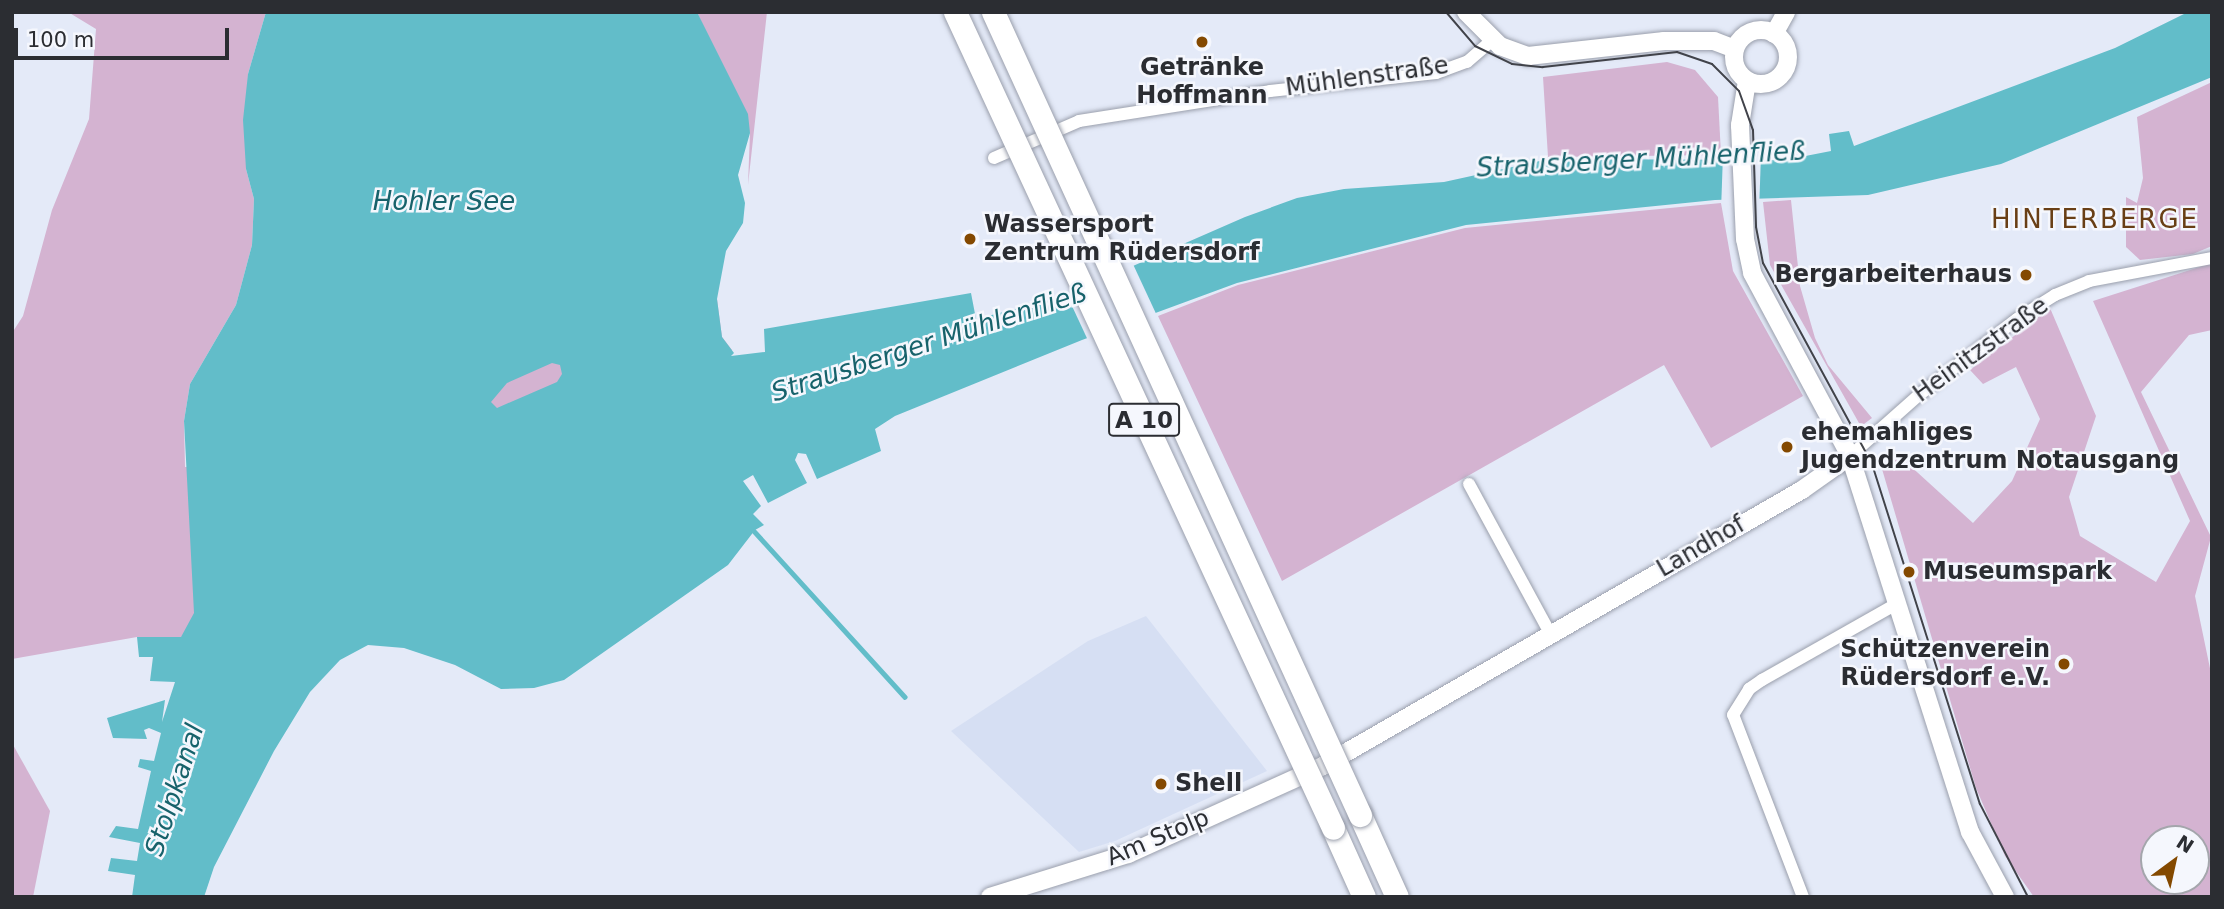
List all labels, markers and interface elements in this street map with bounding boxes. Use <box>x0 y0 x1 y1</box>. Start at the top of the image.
scale bar <box>18 14 233 58</box>
text: 100 m <box>27 28 94 52</box>
marker: Getränke Hoffmann <box>1194 34 1210 50</box>
street label: Mühlenstraße <box>1284 51 1450 103</box>
place label: Getränke Hoffmann <box>1136 54 1268 110</box>
water label: Strausberger Mühlenfließ <box>1476 136 1806 184</box>
water label: Hohler See <box>373 186 515 218</box>
district label: HINTERBERGE <box>1992 204 2198 236</box>
place label: Wassersport Zentrum Rüdersdorf <box>984 211 1260 267</box>
marker: Wassersport Zentrum Rüdersdorf <box>962 231 978 247</box>
place label: Bergarbeiterhaus <box>1774 261 2012 289</box>
marker: Bergarbeiterhaus <box>2018 267 2034 283</box>
water label: Strausberger Mühlenfließ <box>768 277 1090 409</box>
street label: Heinitzstraße <box>1908 291 2054 409</box>
road number: A 10 <box>1107 400 1181 440</box>
place label: ehemahliges Jugendzentrum Notausgang <box>1801 419 2179 475</box>
marker: ehemahliges Jugendzentrum Notausgang <box>1779 439 1795 455</box>
street label: Landhof <box>1652 510 1750 584</box>
place label: Museumspark <box>1923 558 2112 586</box>
marker: Museumspark <box>1901 564 1917 580</box>
place label: Schützenverein Rüdersdorf e.V. <box>1840 636 2050 692</box>
marker: Schützenverein Rüdersdorf e.V. <box>2056 656 2072 672</box>
water label: Stolpkanal <box>139 720 211 860</box>
place label: Shell <box>1175 770 1242 798</box>
marker: Shell <box>1153 776 1169 792</box>
street label: Am Stolp <box>1102 804 1214 872</box>
north arrow <box>2140 825 2210 895</box>
text: N <box>2173 831 2198 858</box>

